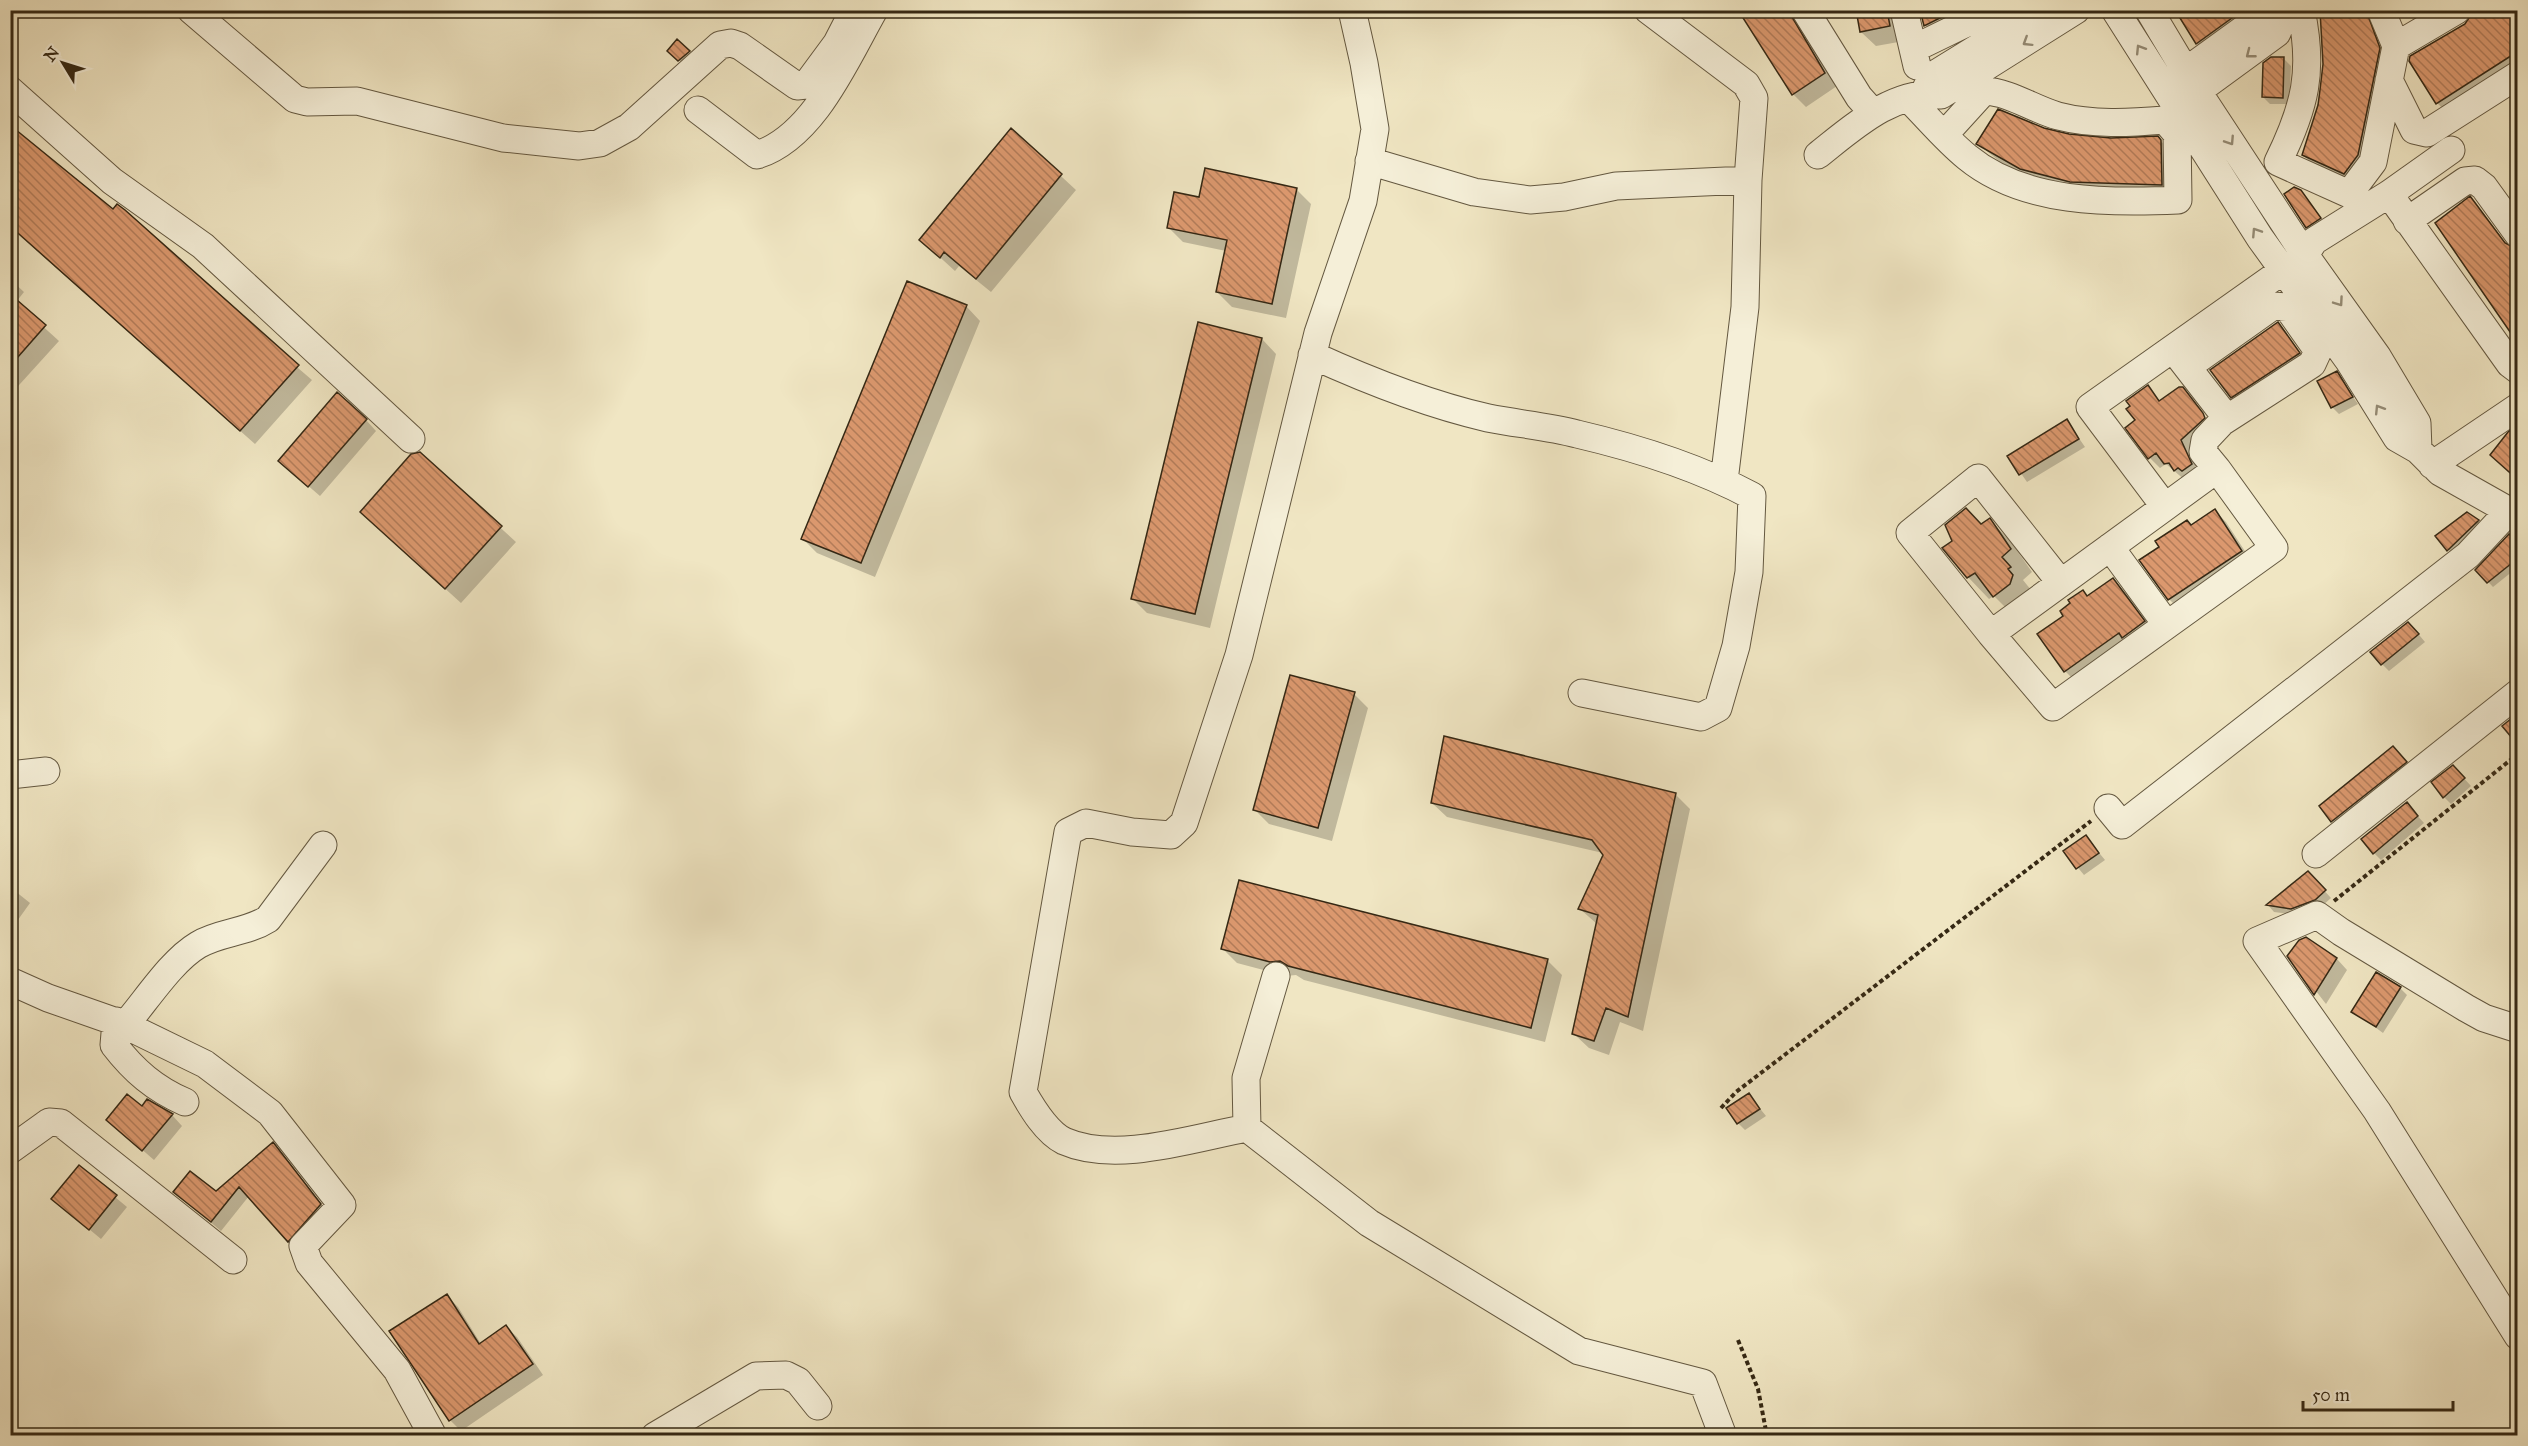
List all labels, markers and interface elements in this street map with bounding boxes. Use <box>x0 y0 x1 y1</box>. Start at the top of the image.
north arrow <box>33 33 93 93</box>
one-way arrow <box>2023 34 2033 46</box>
text: N <box>40 43 63 65</box>
one-way arrow <box>2135 45 2147 55</box>
one-way arrow <box>2246 47 2257 58</box>
one-way arrow <box>2223 135 2235 145</box>
one-way arrow <box>2252 227 2263 238</box>
one-way arrow <box>2332 296 2343 307</box>
one-way arrow <box>2374 405 2386 415</box>
scale bar <box>2303 1374 2453 1412</box>
text: 50 m <box>2312 1384 2350 1406</box>

